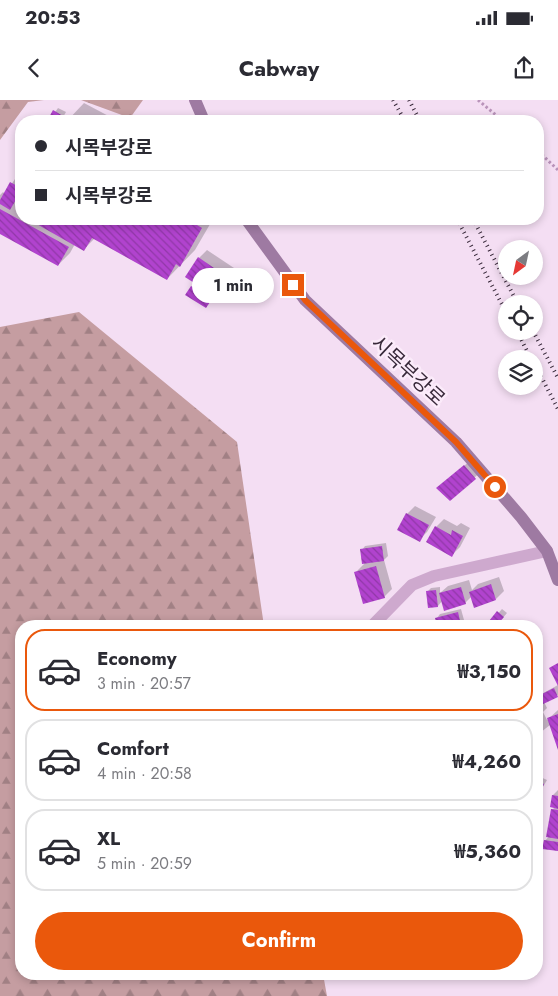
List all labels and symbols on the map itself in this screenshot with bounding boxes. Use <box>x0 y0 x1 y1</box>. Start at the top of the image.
north arrow <box>498 240 542 285</box>
callout: 1 min <box>193 268 276 302</box>
route end <box>282 274 304 296</box>
street label: 시목부강로 <box>364 329 452 413</box>
route start <box>484 476 506 498</box>

